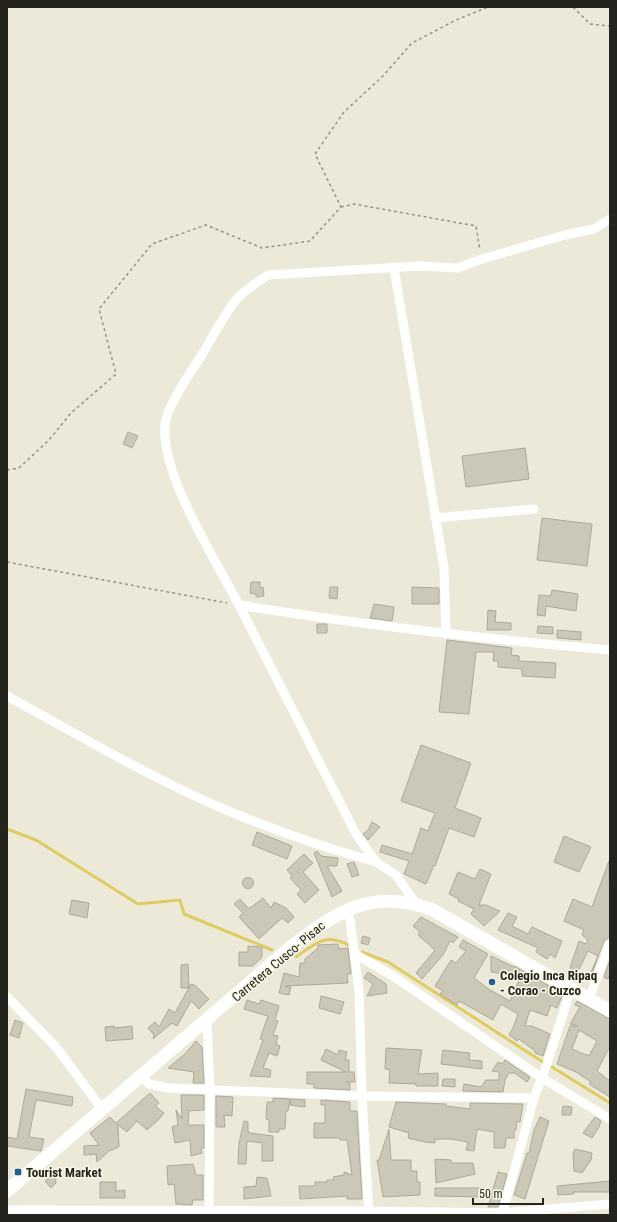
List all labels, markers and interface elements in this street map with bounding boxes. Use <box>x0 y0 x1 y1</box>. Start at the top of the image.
street label: Carretera Cusco- Pisac <box>229 918 328 1005</box>
place label: Colegio Inca Ripaq - Corao - Cuzco <box>500 968 597 998</box>
marker: Colegio Inca Ripaq - Corao - Cuzco <box>487 977 497 987</box>
place label: Tourist Market <box>26 1165 102 1180</box>
marker: Tourist Market <box>13 1167 23 1177</box>
scale bar <box>473 1180 543 1206</box>
text: 50 m <box>479 1187 503 1201</box>

